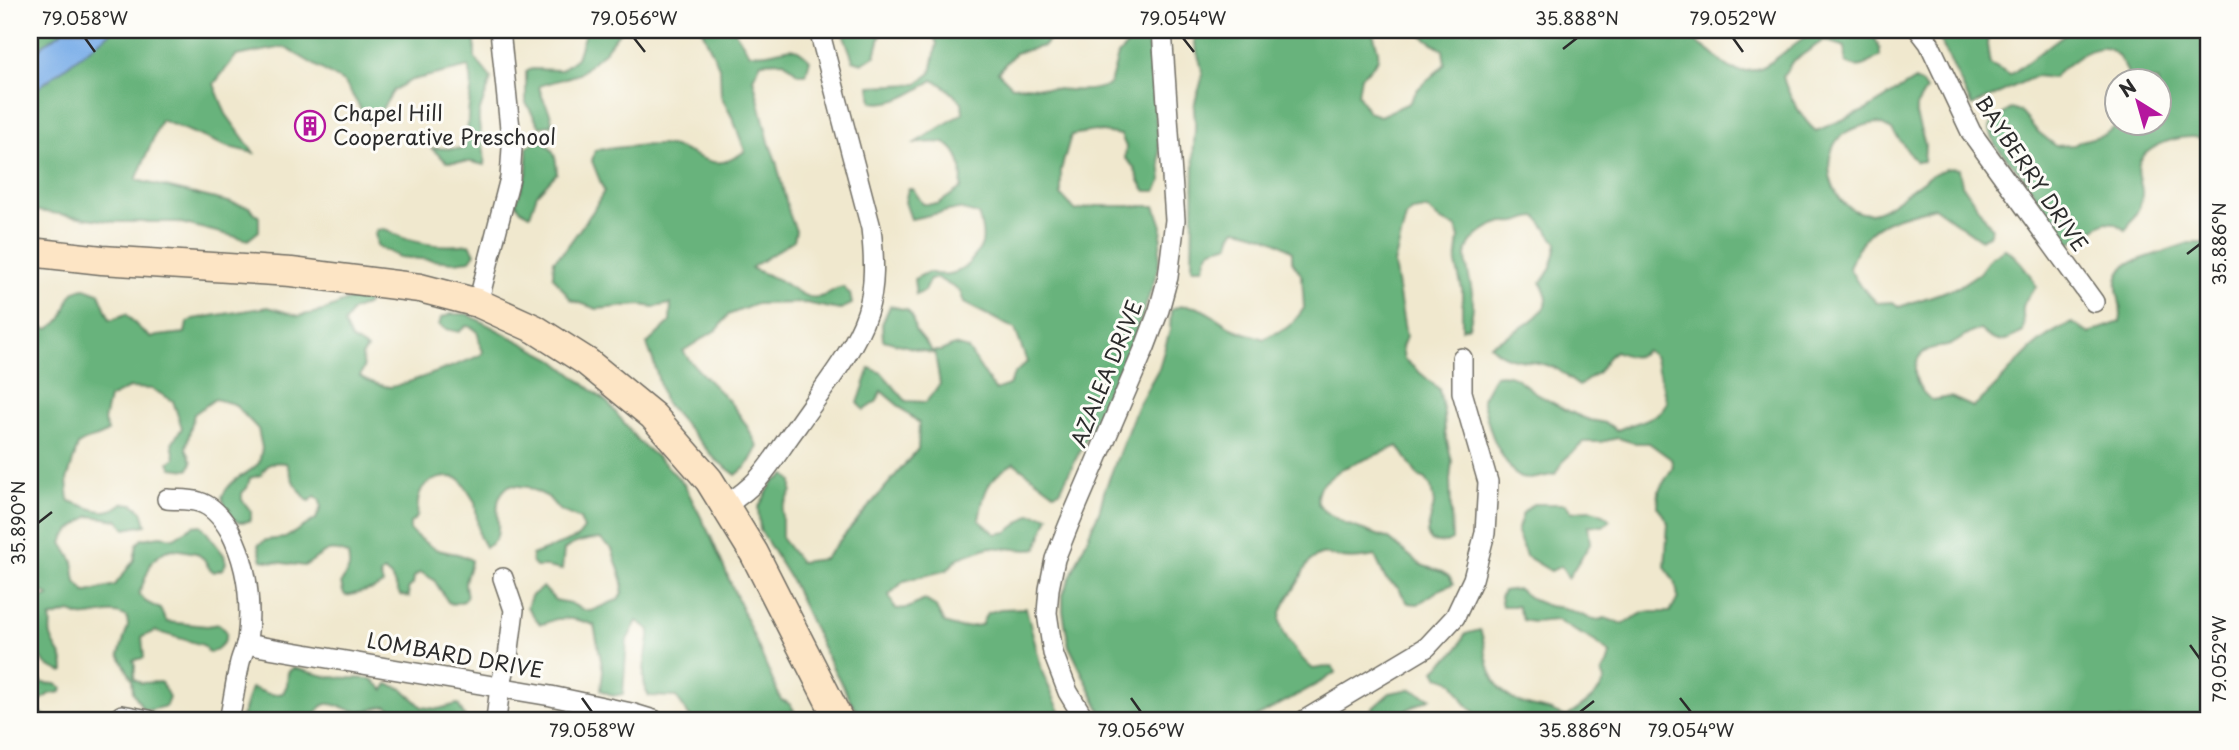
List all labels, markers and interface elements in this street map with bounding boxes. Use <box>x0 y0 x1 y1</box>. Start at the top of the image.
text: 79.058°W <box>42 4 129 31</box>
text: 79.056°W <box>591 4 678 31</box>
text: 79.054°W <box>1140 4 1227 31</box>
text: 35.888°N <box>1535 4 1619 31</box>
text: 79.052°W <box>1690 4 1777 31</box>
north arrow <box>2102 66 2172 136</box>
text: N <box>2113 72 2142 103</box>
street label: BAYBERRY DRIVE <box>1968 88 2097 257</box>
place label: Chapel Hill Cooperative Preschool <box>333 96 556 152</box>
building icon: Chapel Hill Cooperative Preschool <box>293 109 327 143</box>
text: 35.886°N <box>2205 202 2232 286</box>
street label: AZALEA DRIVE <box>1061 295 1149 452</box>
text: 35.890°N <box>4 481 31 565</box>
text: 79.052°W <box>2205 615 2232 702</box>
street label: LOMBARD DRIVE <box>365 623 546 685</box>
text: 79.058°W <box>549 716 636 743</box>
text: 79.056°W <box>1098 716 1185 743</box>
text: 35.886°N <box>1538 716 1622 743</box>
text: 79.054°W <box>1648 716 1735 743</box>

